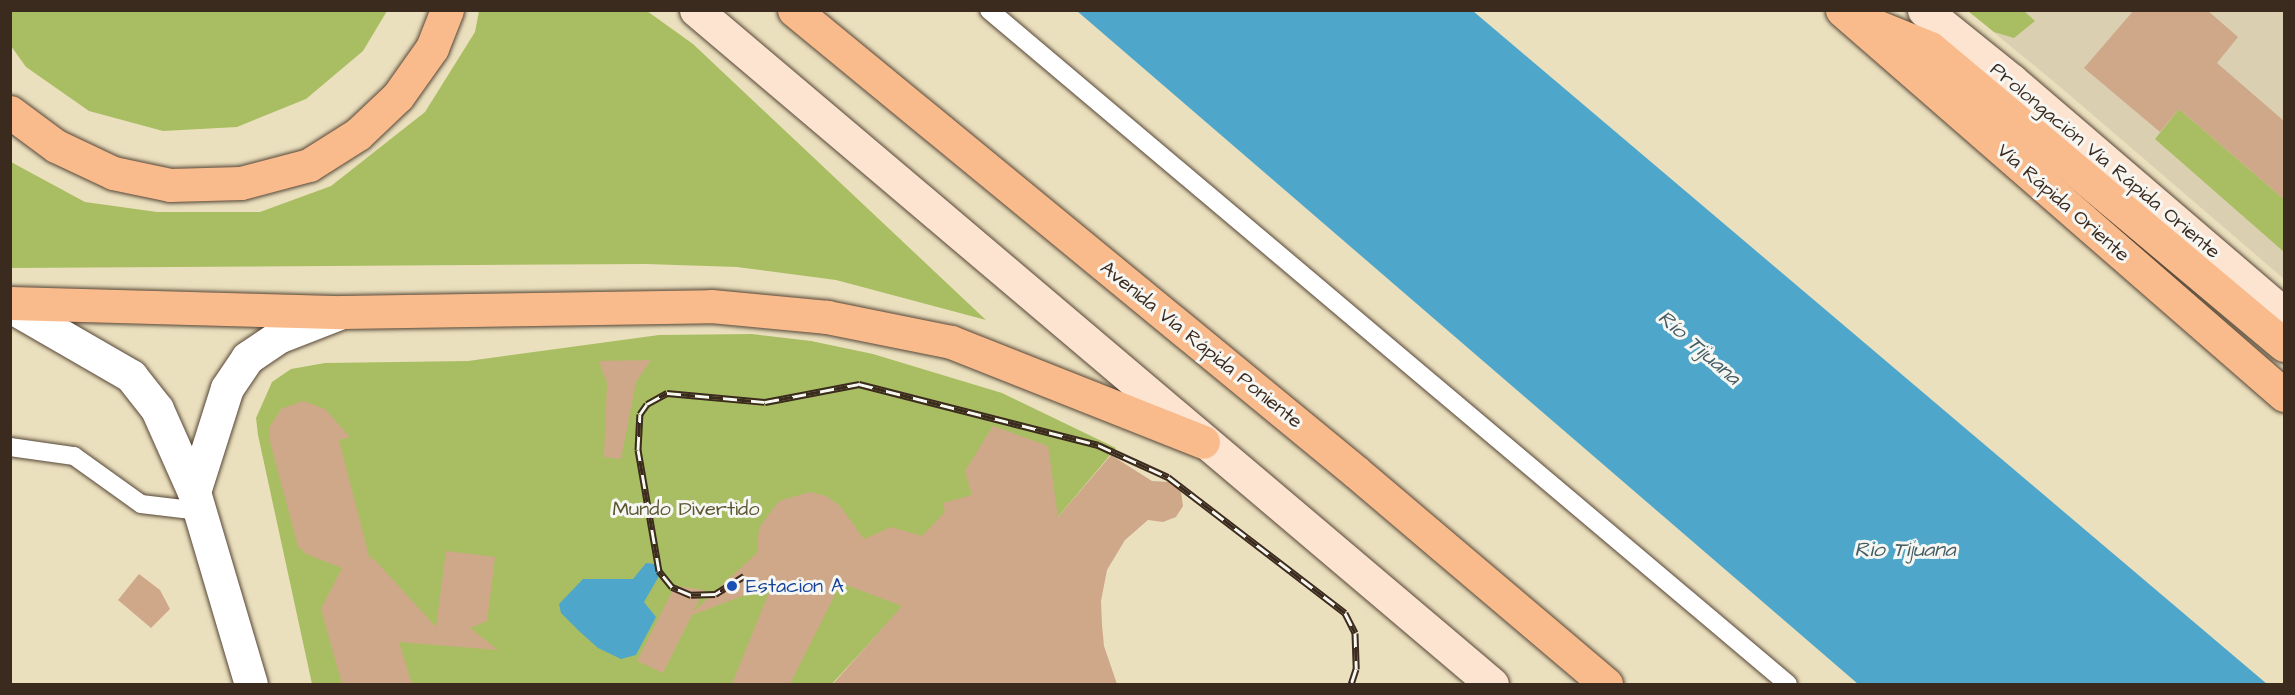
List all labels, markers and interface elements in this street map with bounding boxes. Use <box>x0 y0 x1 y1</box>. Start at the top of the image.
street label: Prolongación Vía Rápida Oriente <box>1985 58 2225 264</box>
street label: Vía Rápida Oriente <box>1992 139 2134 267</box>
street label: Avenida Vía Rápida Poniente <box>1095 256 1307 434</box>
water label: Río Tijuana <box>1653 305 1745 391</box>
park label: Mundo Divertido <box>612 497 760 521</box>
water label: Rio Tijuana <box>1855 537 1955 563</box>
place label: Estacion A <box>746 574 844 598</box>
marker: Estacion A <box>723 577 741 595</box>

